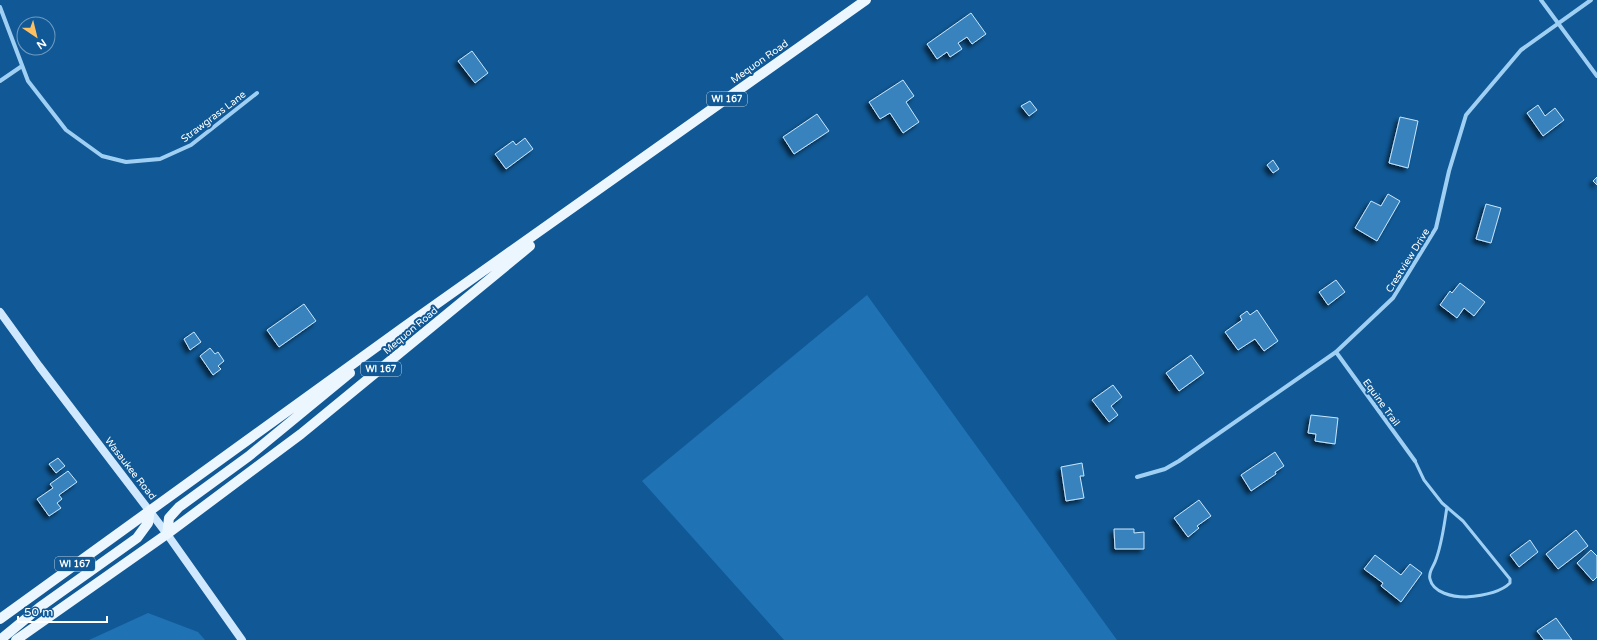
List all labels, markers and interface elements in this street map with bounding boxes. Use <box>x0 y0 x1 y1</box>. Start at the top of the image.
north arrow <box>16 16 56 56</box>
text: N <box>34 36 49 52</box>
street label: Mequon Road <box>728 38 791 86</box>
street label: Strawgrass Lane <box>179 88 249 145</box>
road number: WI 167 <box>707 92 747 106</box>
street label: Crestview Drive <box>1383 226 1433 295</box>
street label: Mequon Road <box>381 304 440 357</box>
road number: WI 167 <box>361 362 401 376</box>
street label: Equine Trail <box>1360 377 1402 429</box>
street label: Wasaukee Road <box>102 435 158 502</box>
road number: WI 167 <box>55 557 95 571</box>
scale bar <box>18 598 107 624</box>
text: 50 m <box>24 605 53 619</box>

